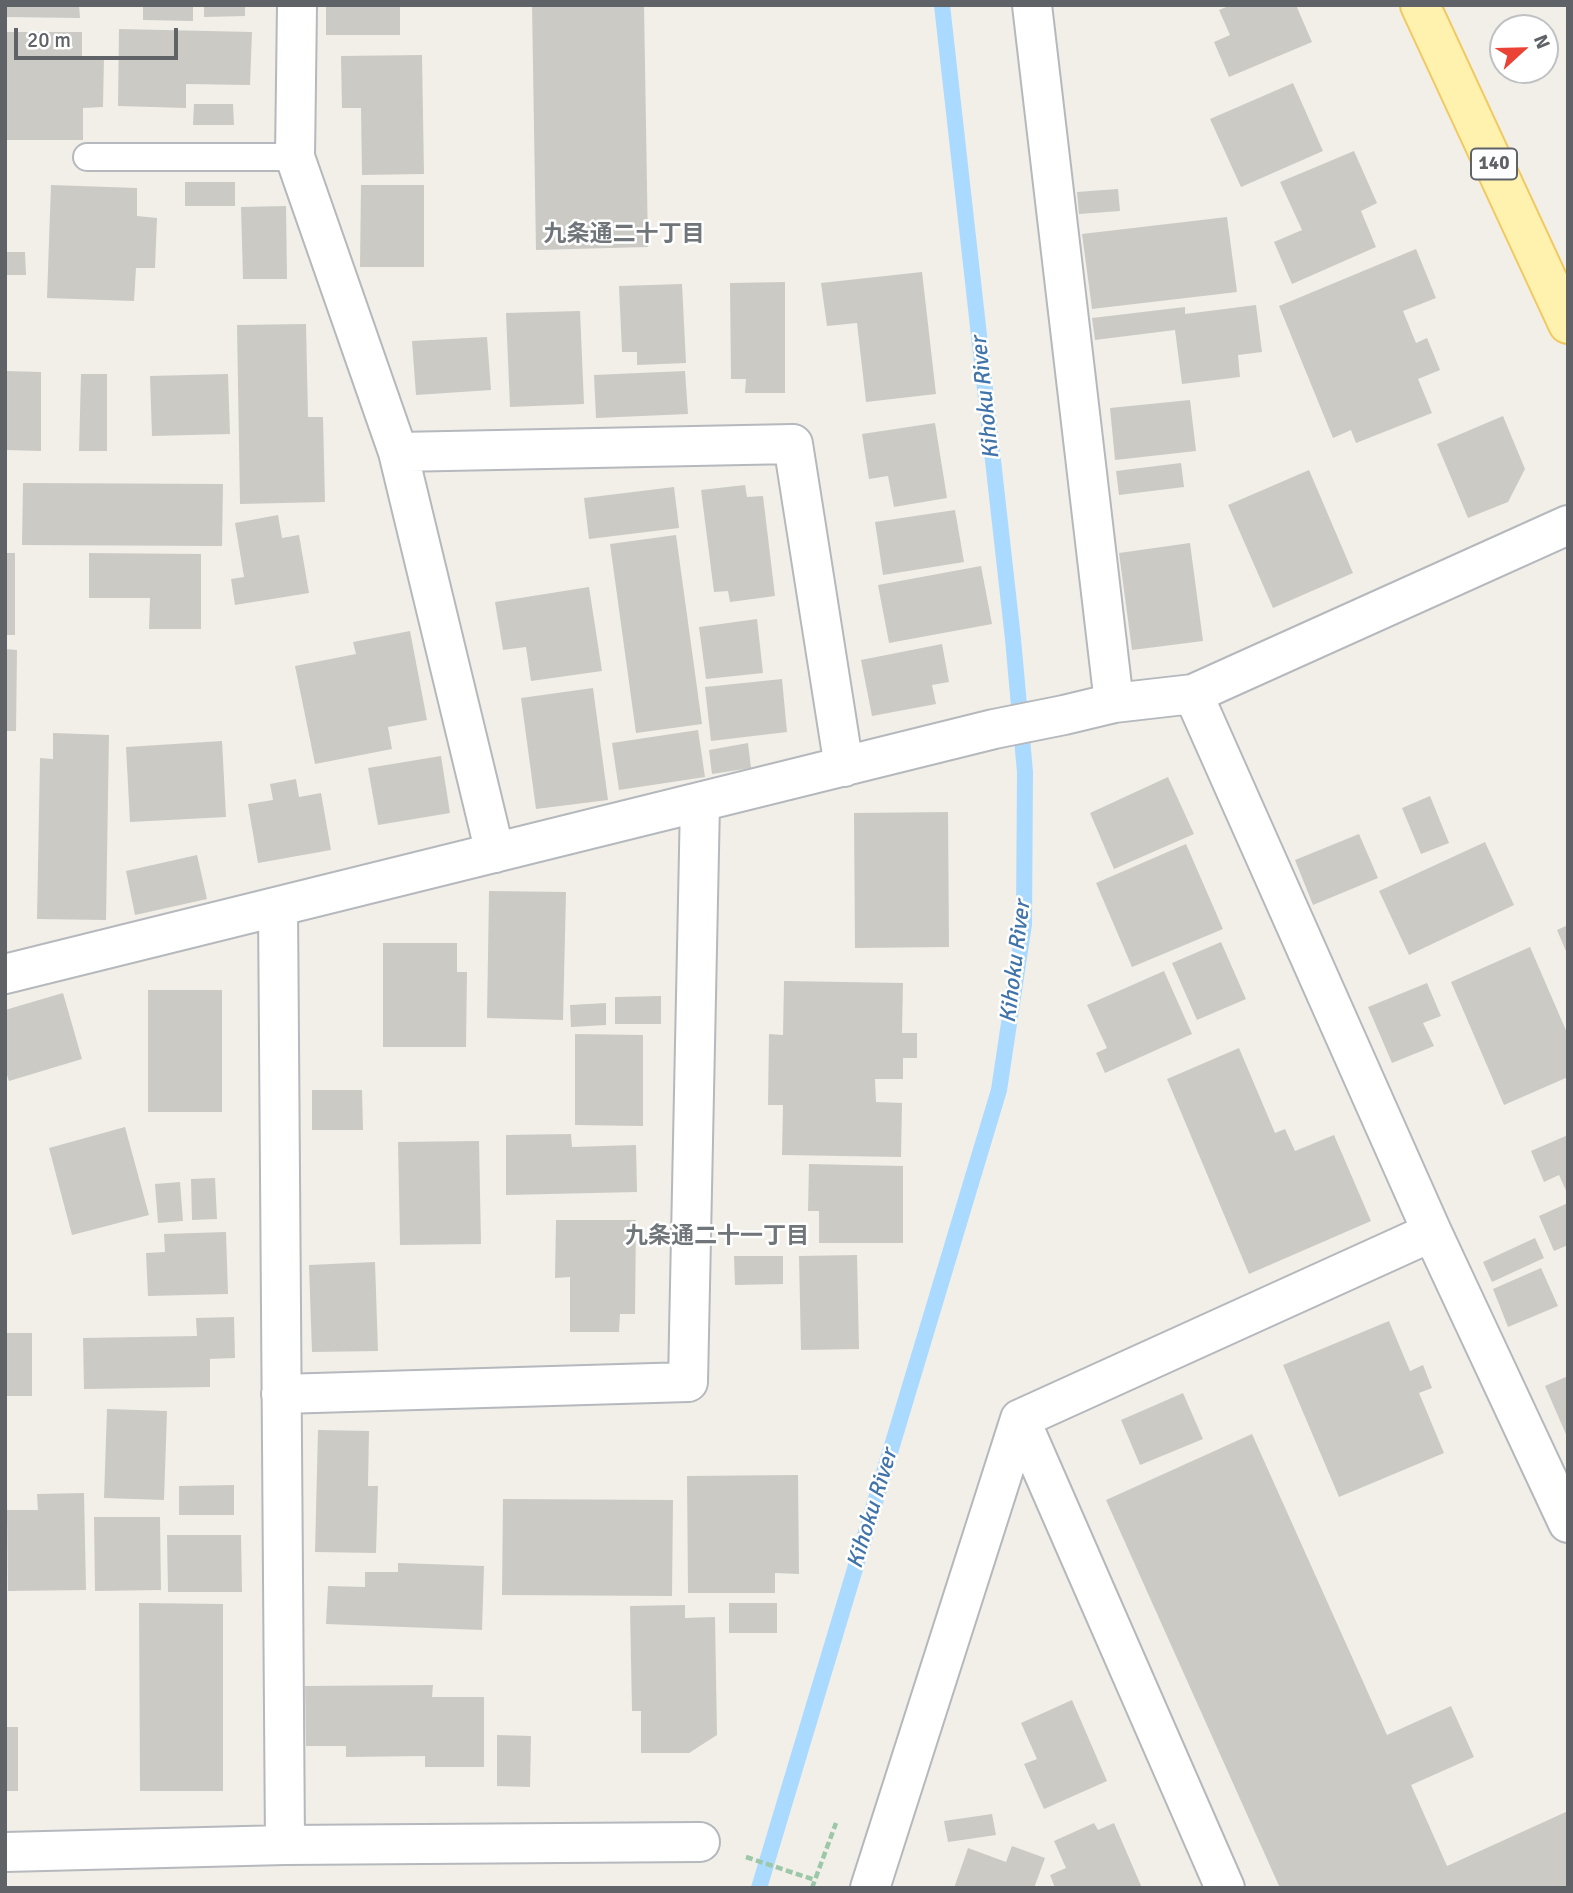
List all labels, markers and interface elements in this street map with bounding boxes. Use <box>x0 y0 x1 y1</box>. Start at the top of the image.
scale bar <box>18 14 182 58</box>
north arrow <box>1489 14 1559 84</box>
text: 20 m <box>27 27 71 53</box>
text: N <box>1528 31 1555 53</box>
road number: 140 <box>1471 148 1517 180</box>
district label: 九条通二十丁目 <box>544 221 704 249</box>
water label: Kihoku River <box>966 335 1006 461</box>
water label: Kihoku River <box>995 899 1037 1025</box>
district label: 九条通二十一丁目 <box>625 1223 809 1251</box>
water label: Kihoku River <box>842 1446 904 1572</box>

